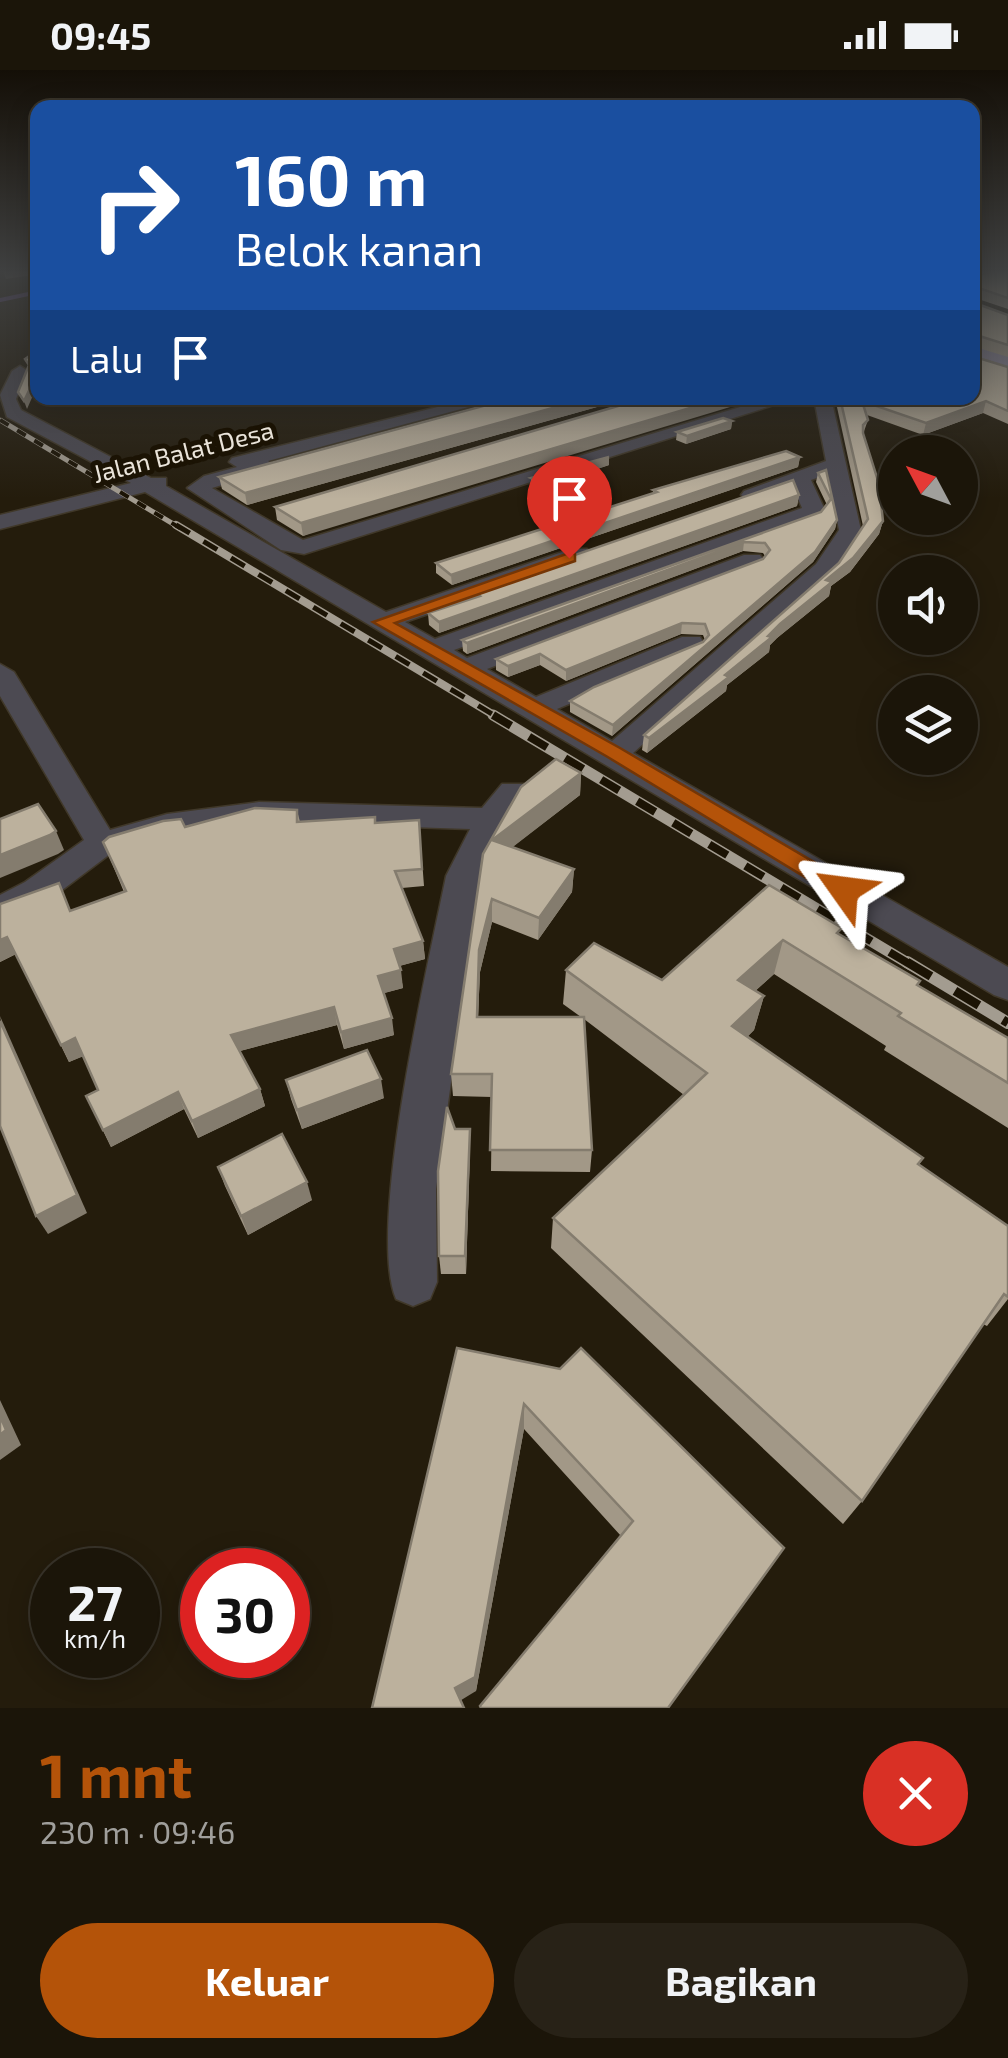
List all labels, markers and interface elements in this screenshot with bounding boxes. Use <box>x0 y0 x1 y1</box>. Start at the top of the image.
text: 09:45 <box>50 12 151 58</box>
text: 160 m <box>235 136 428 220</box>
icon: right <box>70 140 200 270</box>
text: Belok kanan <box>235 221 483 275</box>
icon: arrive <box>163 330 218 385</box>
text: Lalu <box>70 335 143 381</box>
street label: Jalan Balat Desa <box>89 414 277 488</box>
north arrow <box>878 435 978 535</box>
map controls <box>878 435 978 775</box>
pin <box>527 456 612 559</box>
icon: arrive <box>542 471 597 526</box>
button: sound <box>878 555 978 655</box>
button: layers <box>878 675 978 775</box>
position arrow <box>792 838 896 942</box>
speed limit sign: 30 <box>180 1548 310 1678</box>
text: 27 <box>67 1571 123 1631</box>
text: km/h <box>64 1623 126 1653</box>
text: 1 mnt <box>40 1738 192 1810</box>
button: close <box>863 1741 968 1846</box>
text: 230 m · 09:46 <box>40 1812 235 1850</box>
button: Keluar <box>40 1923 494 2038</box>
button: Bagikan <box>514 1923 968 2038</box>

